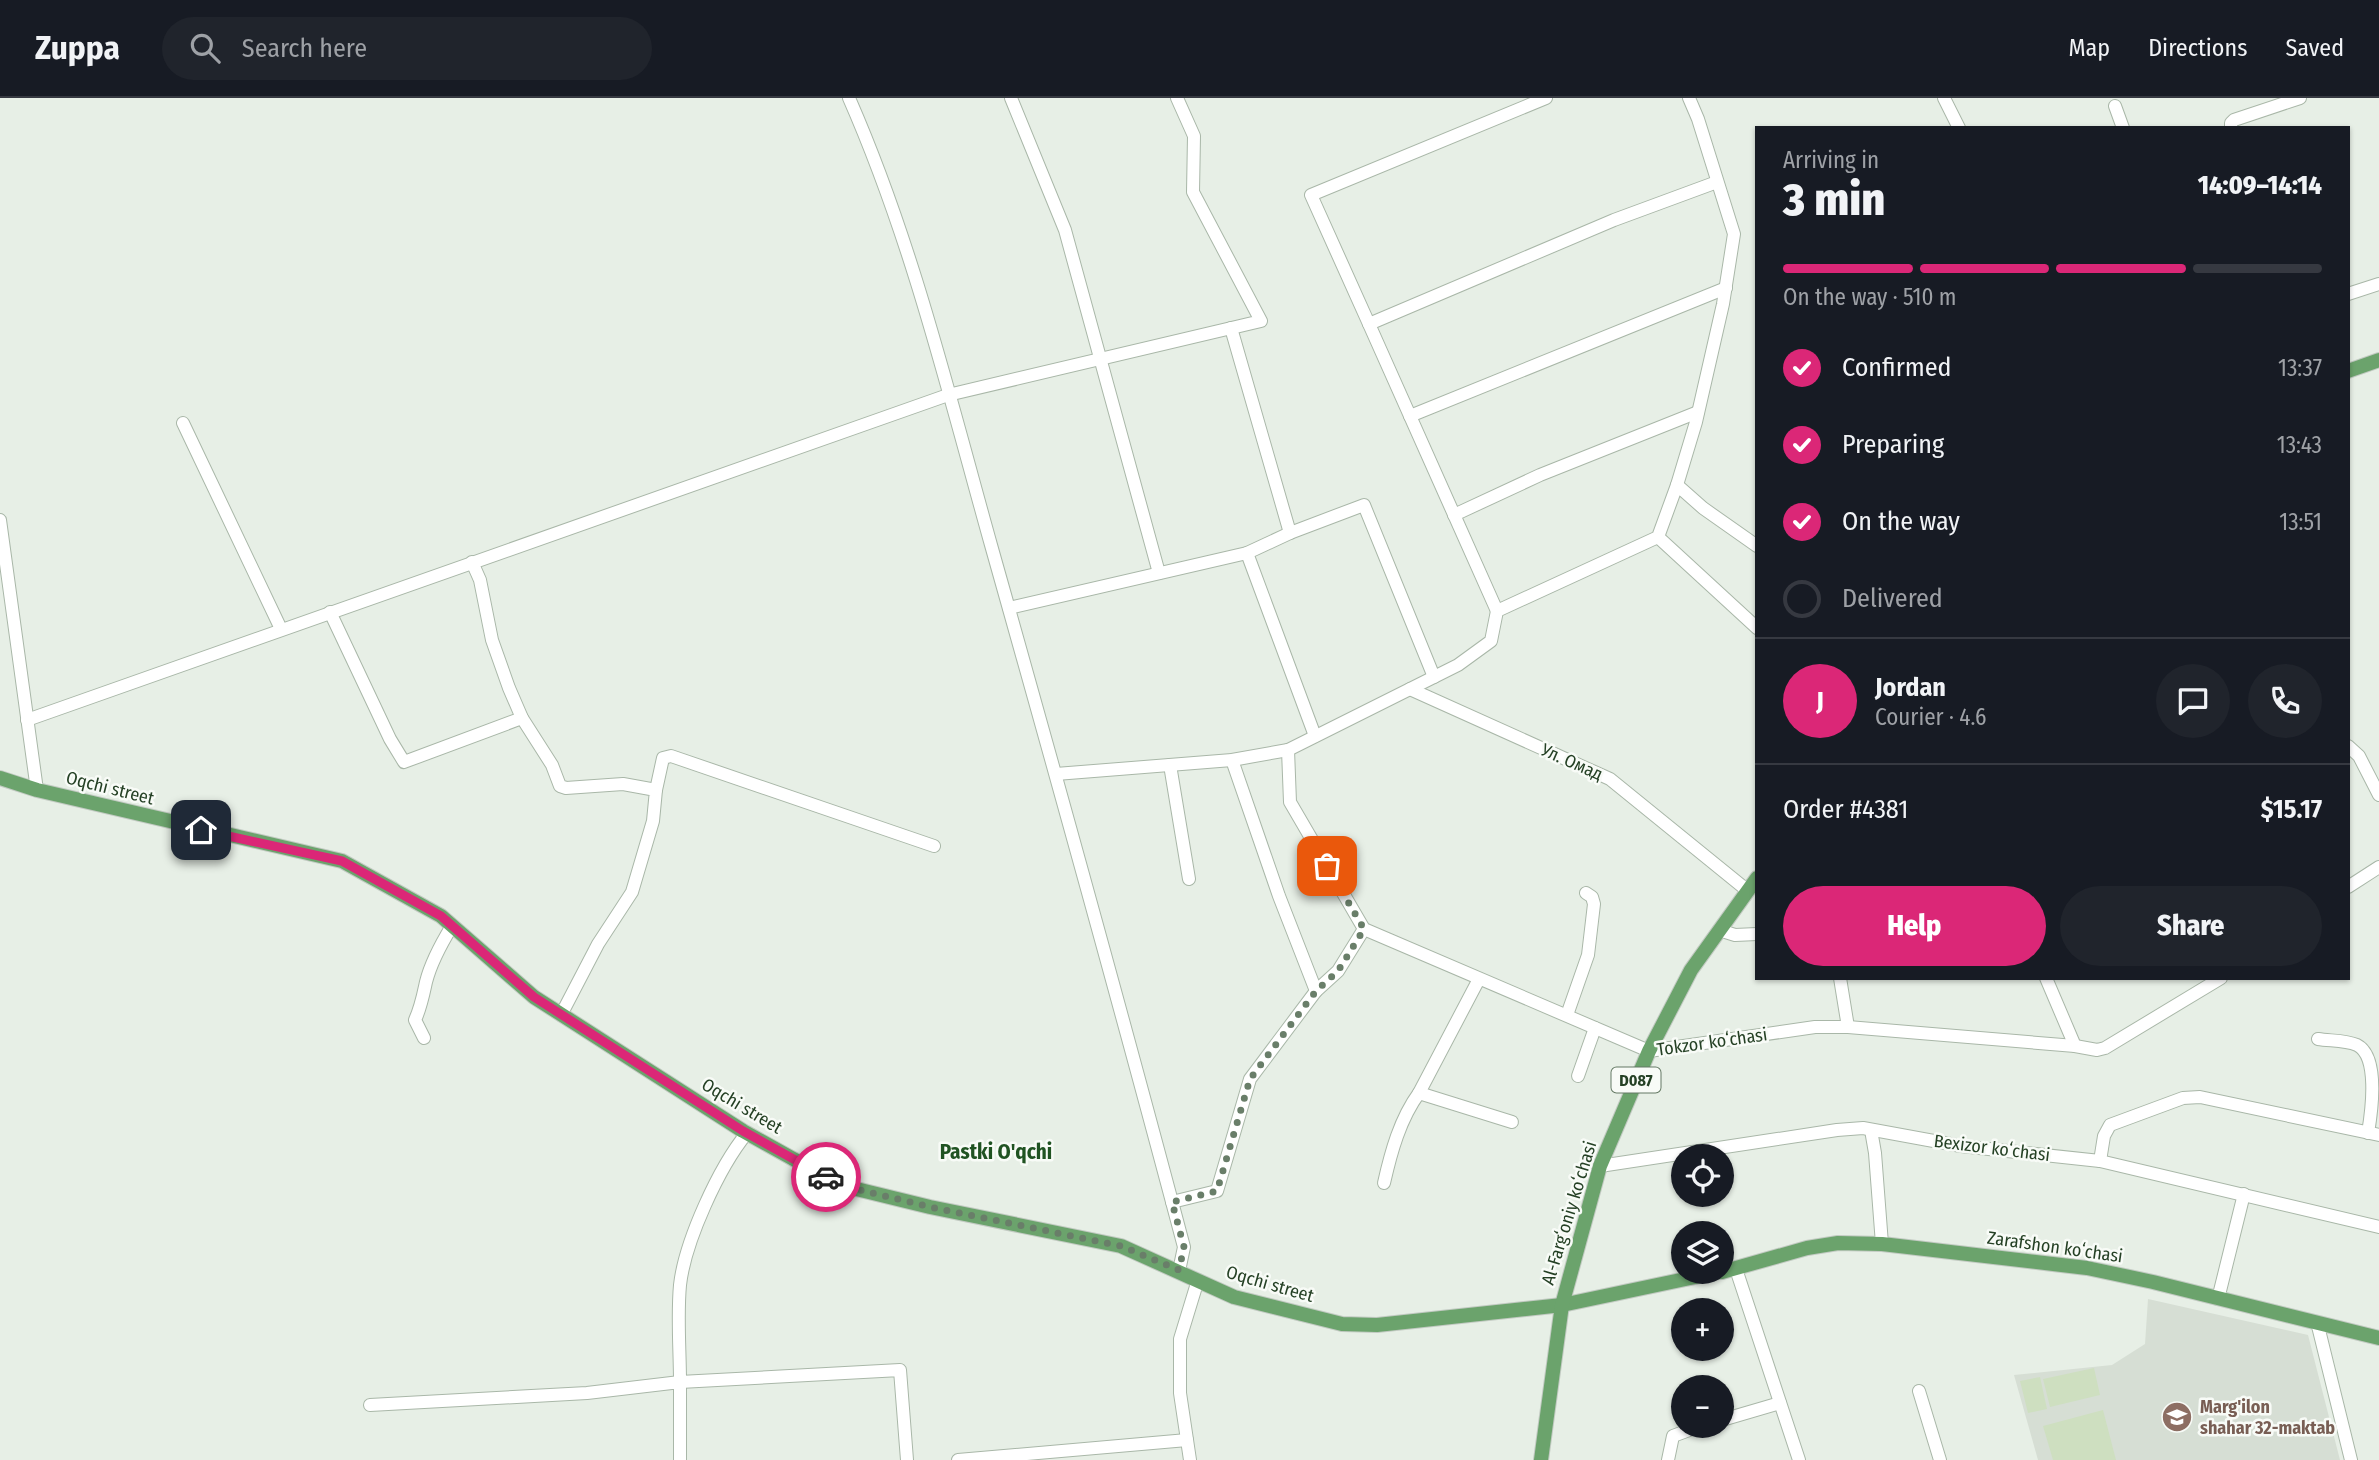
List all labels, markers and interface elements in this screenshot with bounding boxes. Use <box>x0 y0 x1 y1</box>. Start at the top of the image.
search box <box>162 17 652 80</box>
text: Zuppa <box>35 28 120 68</box>
icon: search <box>186 29 224 67</box>
text: Search here <box>242 33 367 64</box>
text: Map <box>2069 34 2110 62</box>
text: Directions <box>2148 34 2247 62</box>
text: Saved <box>2285 34 2344 62</box>
text: Arriving in <box>1783 146 1879 174</box>
text: 14:09–14:14 <box>2198 170 2322 201</box>
text: 3 min <box>1783 172 1885 227</box>
text: On the way · 510 m <box>1783 283 1957 311</box>
icon: check <box>1783 349 1821 387</box>
text: Confirmed <box>1842 352 1952 383</box>
text: 13:37 <box>2278 354 2322 382</box>
icon: check <box>1783 426 1821 464</box>
text: Preparing <box>1842 429 1944 460</box>
text: 13:43 <box>2277 431 2322 459</box>
icon: check <box>1783 503 1821 541</box>
text: On the way <box>1842 506 1960 537</box>
text: 13:51 <box>2279 508 2322 536</box>
text: Delivered <box>1842 583 1943 614</box>
button: chat <box>2156 664 2230 738</box>
button: phone <box>2248 664 2322 738</box>
text: Jordan <box>1875 672 1946 703</box>
text: J <box>1816 686 1824 717</box>
text: Courier · 4.6 <box>1875 703 1986 731</box>
street label: Ул. Омад <box>1537 738 1606 785</box>
street label: Oqchi street <box>64 766 156 810</box>
text: Order #4381 <box>1783 794 1908 825</box>
text: $15.17 <box>2261 794 2322 825</box>
pin <box>171 800 231 860</box>
icon: home <box>182 811 220 849</box>
pin <box>1297 836 1357 896</box>
icon: bag <box>1308 847 1346 885</box>
button: Help <box>1783 886 2046 966</box>
button: Share <box>2060 886 2322 966</box>
street label: Tokzor koʻchasi <box>1655 1023 1769 1061</box>
road number: D087 <box>1612 1068 1660 1092</box>
street label: Oqchi street <box>698 1073 786 1139</box>
street label: Bexizor koʻchasi <box>1933 1130 2051 1166</box>
district label: Pastki O'qchi <box>940 1139 1052 1165</box>
street label: Al-Fargʻoniy koʻchasi <box>1537 1139 1601 1287</box>
courier <box>791 1142 861 1212</box>
map controls <box>1671 1144 1734 1438</box>
button: locate <box>1671 1144 1734 1207</box>
icon: car <box>807 1158 845 1196</box>
button: layers <box>1671 1221 1734 1284</box>
street label: Zarafshon koʻchasi <box>1986 1227 2124 1267</box>
street label: Oqchi street <box>1224 1261 1316 1307</box>
button: + <box>1671 1298 1734 1361</box>
button: − <box>1671 1375 1734 1438</box>
place label: Marg'ilon shahar 32-maktab <box>2200 1396 2335 1439</box>
school or university icon: Marg'ilon shahar 32-maktab <box>2160 1400 2194 1434</box>

